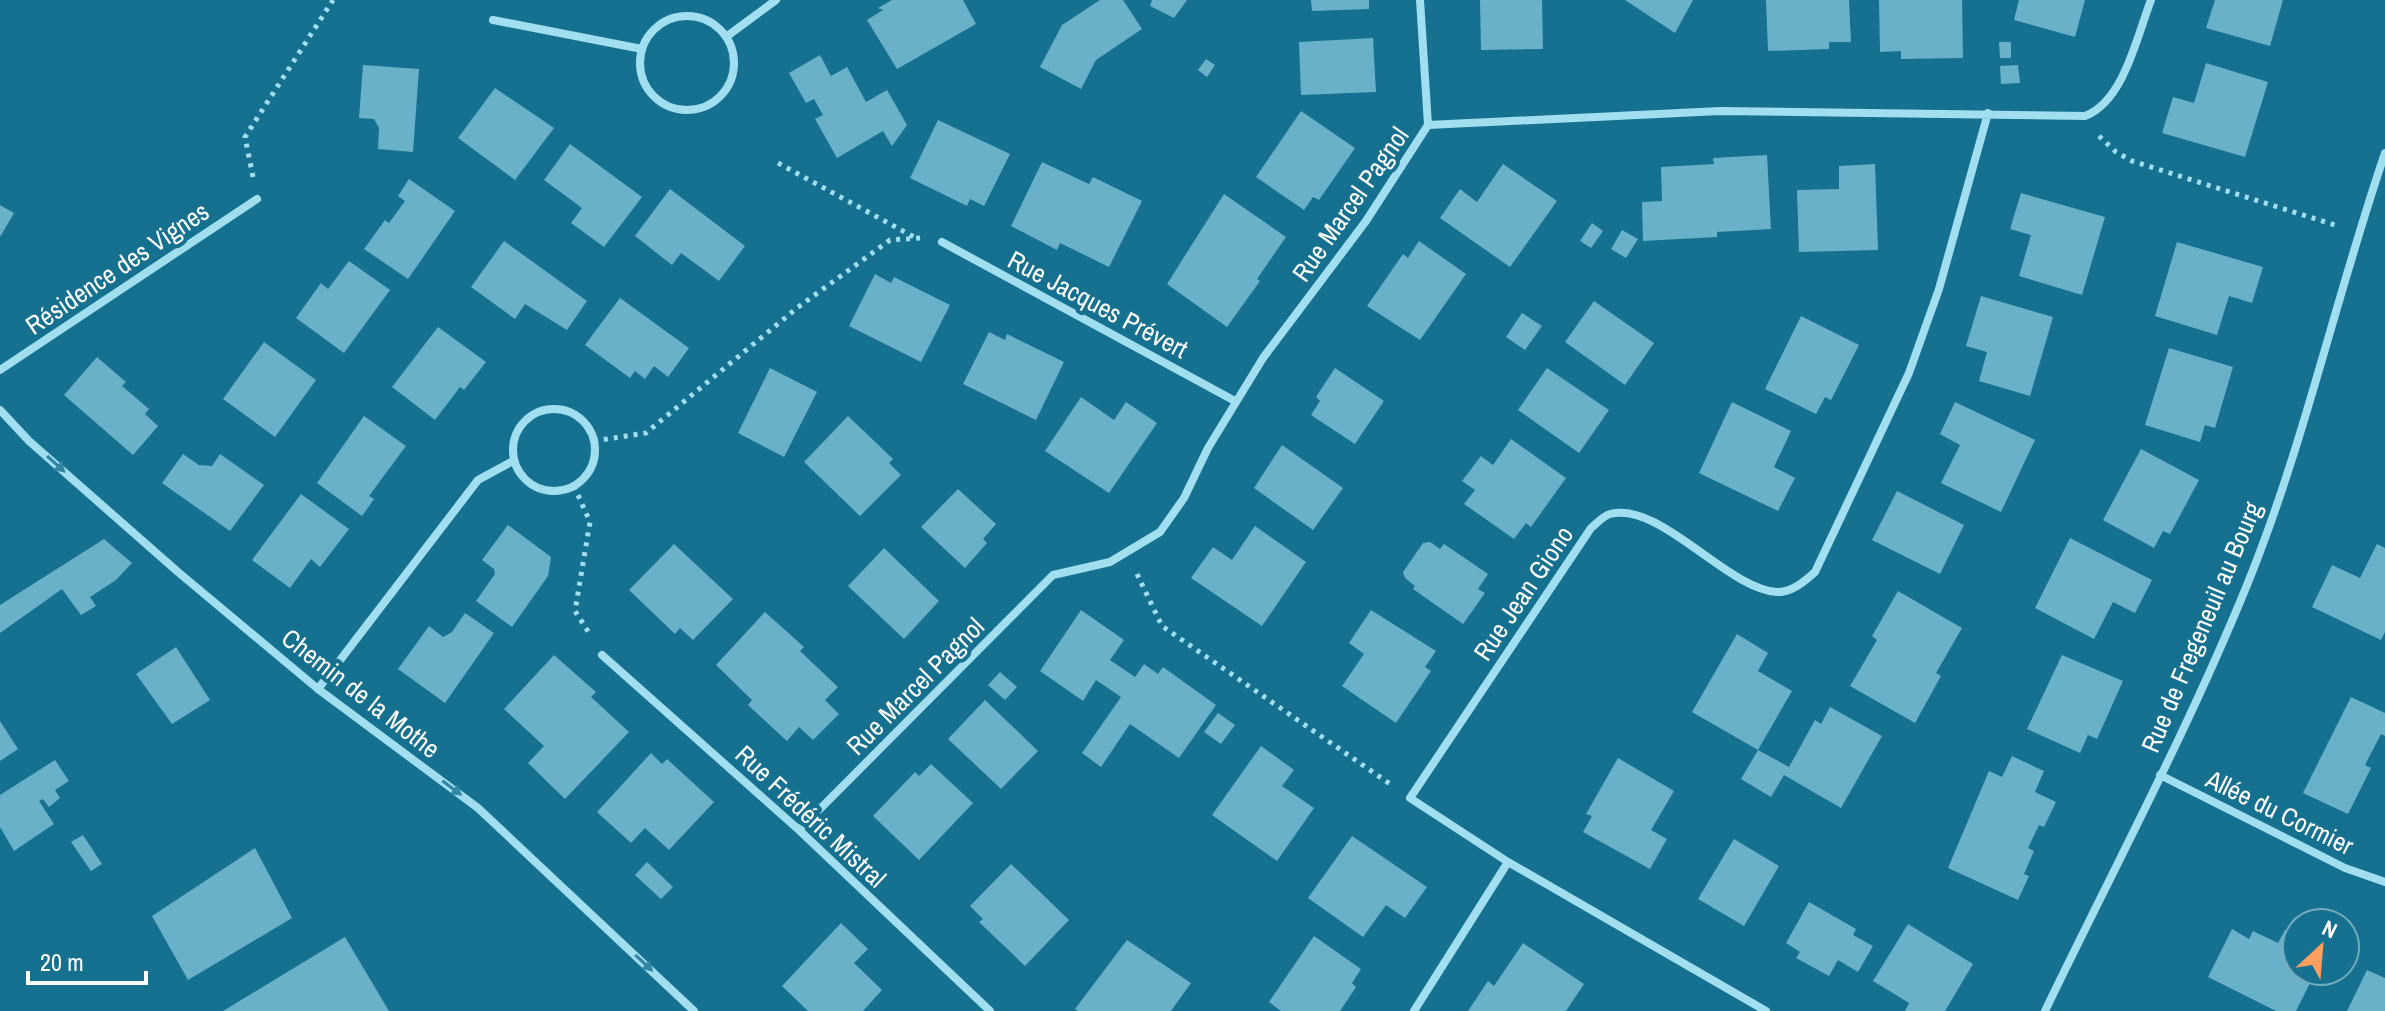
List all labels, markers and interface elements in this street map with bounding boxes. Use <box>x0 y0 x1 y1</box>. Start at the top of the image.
street label: Rue Marcel Pagnol <box>1284 120 1416 288</box>
street label: Résidence des Vignes <box>18 194 216 342</box>
street label: Rue Jacques Prévert <box>1002 242 1194 366</box>
one-way arrow <box>46 455 65 473</box>
street label: Rue de Fregeneuil au Bourg <box>2132 496 2270 758</box>
street label: Rue Jean Giono <box>1465 519 1581 667</box>
street label: Rue Marcel Pagnol <box>839 610 991 762</box>
street label: Chemin de la Mothe <box>275 620 447 766</box>
street label: Rue Frédéric Mistral <box>728 737 894 895</box>
street label: Allée du Cormier <box>2200 761 2360 863</box>
one-way arrow <box>441 780 462 796</box>
north arrow <box>2281 907 2361 987</box>
text: N <box>2317 913 2342 945</box>
scale bar <box>28 935 146 985</box>
text: 20 m <box>40 946 84 978</box>
one-way arrow <box>634 954 653 972</box>

